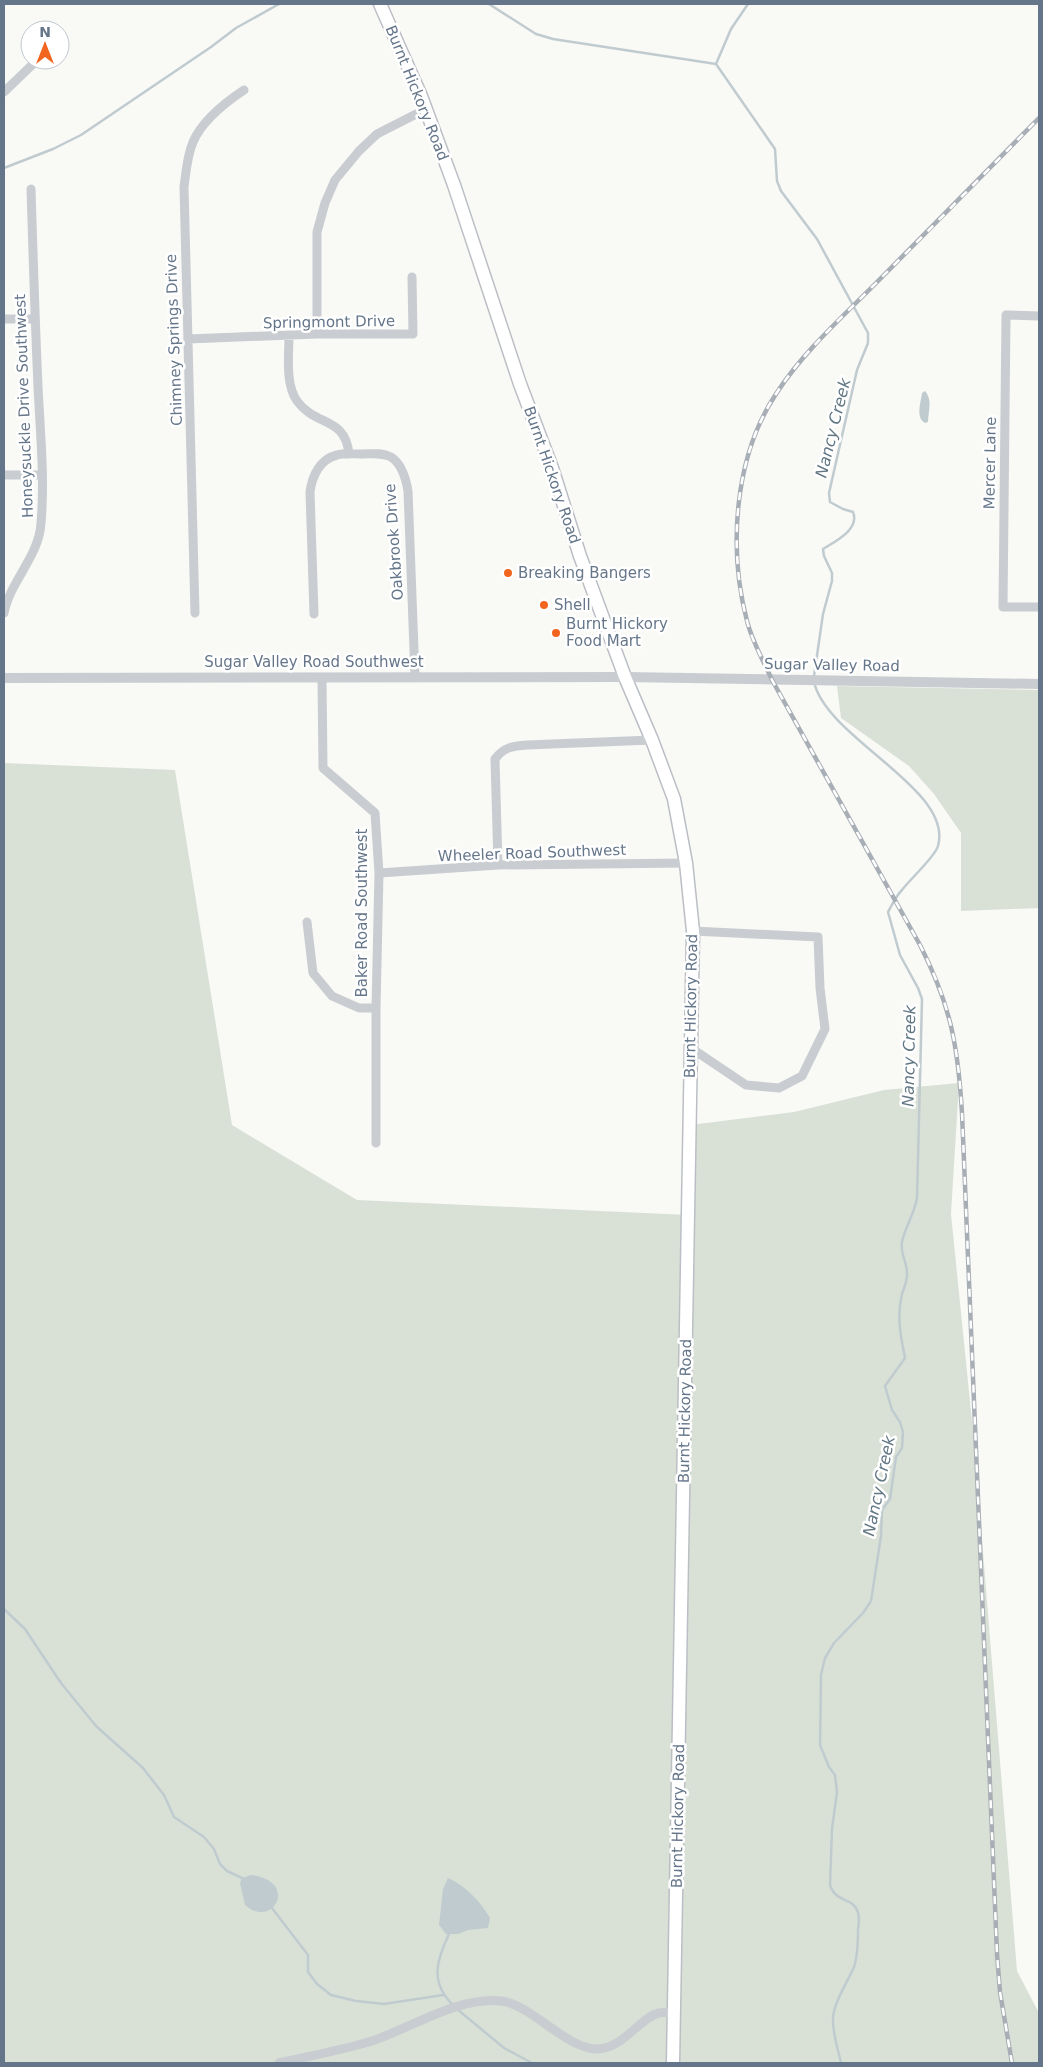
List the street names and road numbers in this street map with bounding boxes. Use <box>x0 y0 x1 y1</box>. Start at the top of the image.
street label: Burnt Hickory Road <box>382 23 452 163</box>
street label: Chimney Springs Drive <box>162 254 186 426</box>
street label: Honeysuckle Drive Southwest <box>11 294 37 518</box>
street label: Springmont Drive <box>263 312 395 332</box>
street label: Burnt Hickory Road <box>520 404 584 546</box>
street label: Mercer Lane <box>980 416 1000 510</box>
street label: Oakbrook Drive <box>381 483 407 601</box>
street label: Sugar Valley Road Southwest <box>204 653 424 671</box>
street label: Sugar Valley Road <box>764 655 900 675</box>
street label: Baker Road Southwest <box>353 828 371 998</box>
street label: Wheeler Road Southwest <box>438 841 627 865</box>
street label: Burnt Hickory Road <box>681 934 701 1078</box>
street label: Burnt Hickory Road <box>675 1339 695 1483</box>
street label: Burnt Hickory Road <box>668 1744 688 1888</box>

